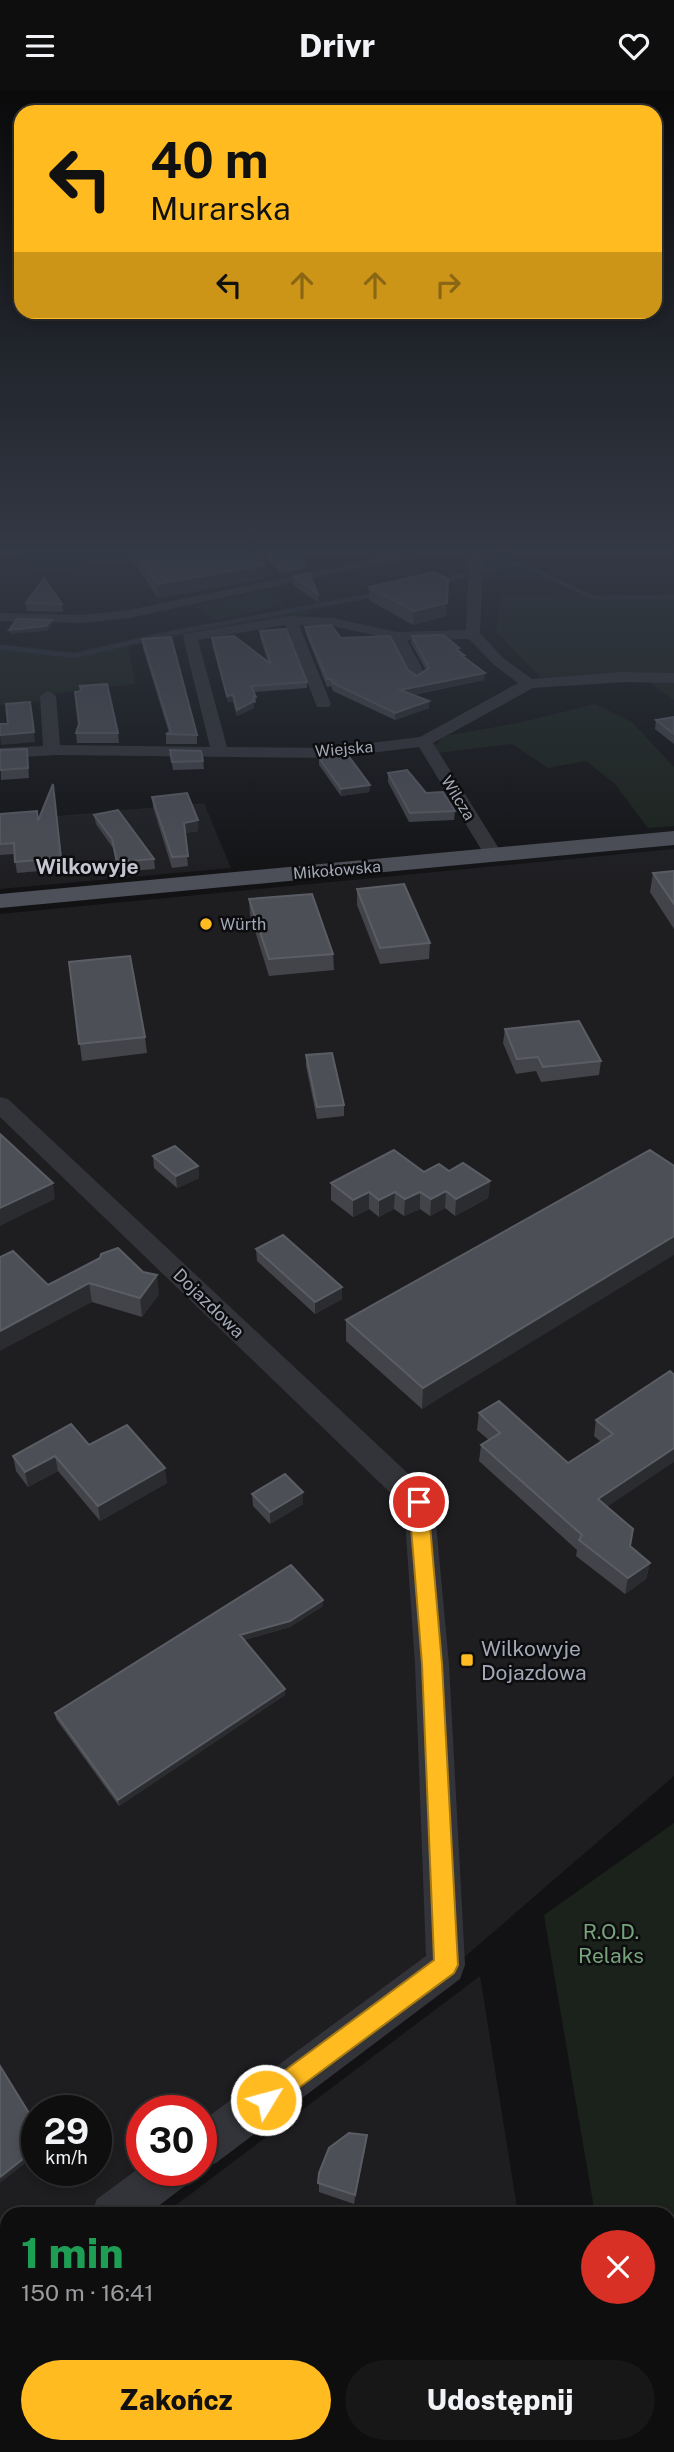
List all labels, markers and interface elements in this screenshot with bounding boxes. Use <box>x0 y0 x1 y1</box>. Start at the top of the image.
icon: menu <box>21 27 59 65</box>
text: Drivr <box>299 27 375 64</box>
icon: heart <box>615 27 653 65</box>
text: 40 m <box>150 131 269 189</box>
icon: left <box>35 133 126 224</box>
text: Murarska <box>150 190 291 227</box>
icon: left <box>210 266 248 304</box>
icon: ahead <box>283 266 321 304</box>
icon: ahead <box>356 266 394 304</box>
icon: right <box>429 266 467 304</box>
street label: Wiejska <box>314 737 374 761</box>
street label: Wilcza <box>437 772 479 824</box>
district label: Wilkowyje <box>35 854 139 879</box>
street label: Mikołowska <box>292 857 382 883</box>
place label: Würth <box>220 915 266 934</box>
marker: Würth <box>198 916 214 932</box>
street label: Dojazdowa <box>169 1264 249 1342</box>
pin <box>389 1472 449 1532</box>
icon: arrive <box>400 1483 438 1521</box>
place label: Wilkowyje Dojazdowa <box>481 1636 587 1685</box>
marker: Wilkowyje Dojazdowa <box>459 1652 475 1668</box>
park label: R.O.D. Relaks <box>578 1919 644 1968</box>
position arrow <box>229 2063 303 2137</box>
speed limit sign: 30 <box>126 2095 217 2186</box>
text: 29 <box>44 2111 89 2152</box>
text: km/h <box>45 2147 88 2168</box>
text: 1 min <box>21 2228 124 2277</box>
button: close <box>581 2230 655 2304</box>
text: 150 m · 16:41 <box>21 2279 154 2306</box>
button: Zakończ <box>21 2360 331 2440</box>
button: Udostępnij <box>345 2360 655 2440</box>

